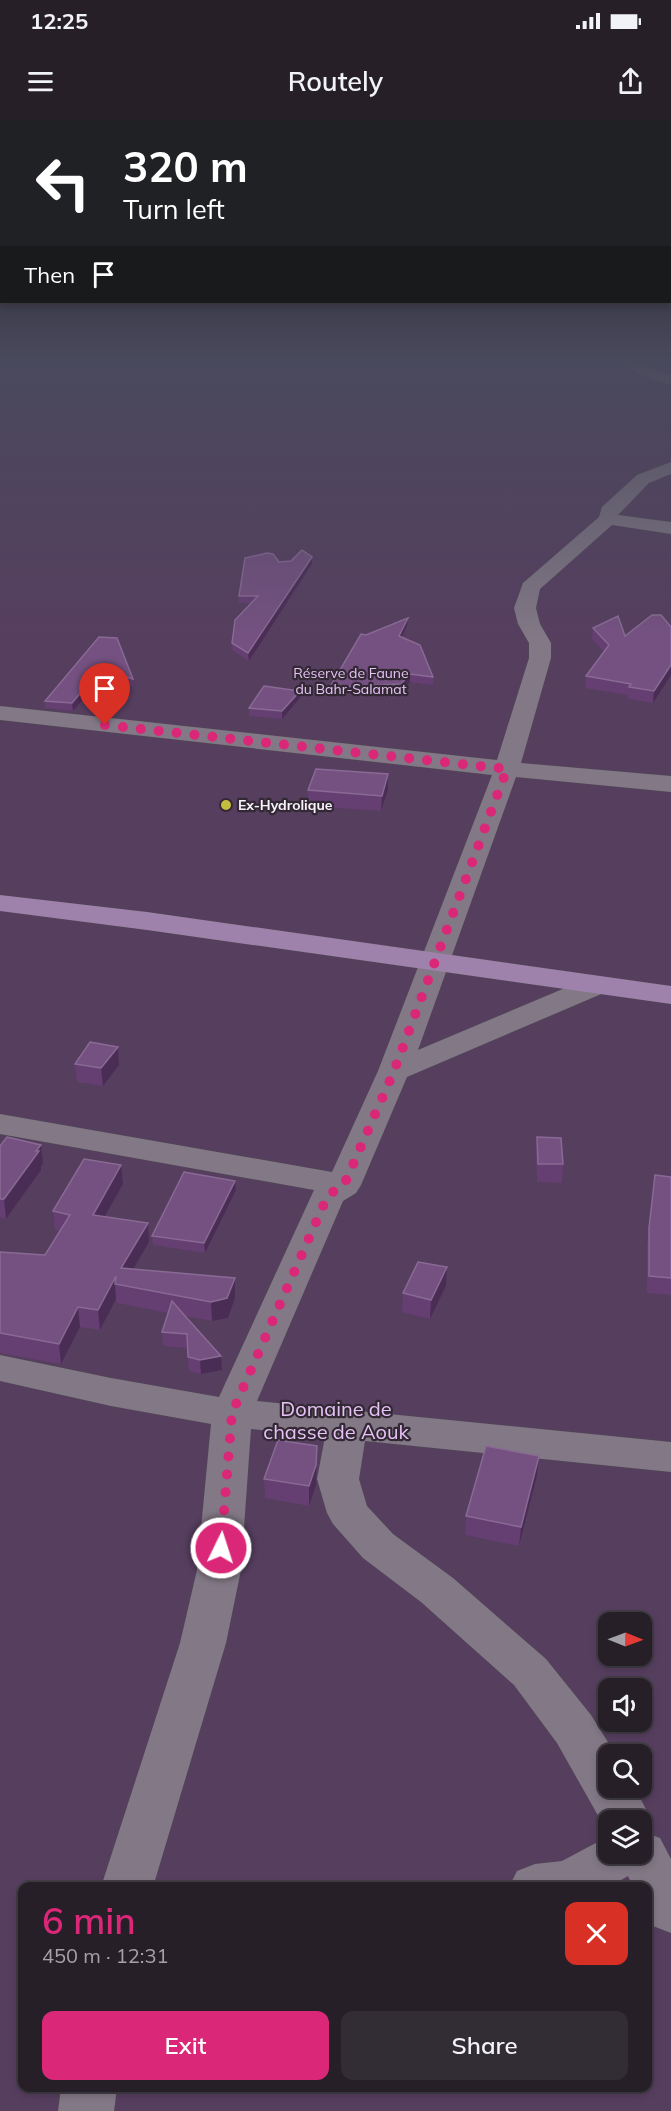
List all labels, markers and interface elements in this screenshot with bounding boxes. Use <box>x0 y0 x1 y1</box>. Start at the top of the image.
text: 12:25 <box>30 7 88 35</box>
text: Routely <box>288 64 383 98</box>
icon: menu <box>24 65 57 98</box>
icon: share <box>614 65 647 98</box>
text: 320 m <box>123 140 248 193</box>
icon: left <box>24 144 102 222</box>
text: Turn left <box>123 192 225 226</box>
icon: arrive <box>87 258 120 291</box>
text: Then <box>24 261 75 289</box>
pin <box>79 663 130 725</box>
park label: Réserve de Faune du Bahr-Salamat <box>293 664 409 698</box>
icon: arrive <box>88 672 121 705</box>
place label: Ex-Hydrolique <box>238 796 333 814</box>
marker: Ex-Hydrolique <box>219 798 233 812</box>
park label: Domaine de chasse de Aouk <box>263 1396 409 1444</box>
position arrow <box>189 1516 253 1580</box>
north arrow <box>598 1612 652 1666</box>
map controls <box>598 1612 652 1864</box>
button: sound <box>598 1678 652 1732</box>
button: search <box>598 1744 652 1798</box>
button: layers <box>598 1810 652 1864</box>
text: 6 min <box>42 1898 136 1943</box>
button: close <box>565 1902 628 1965</box>
text: 450 m · 12:31 <box>42 1943 168 1968</box>
button: Exit <box>42 2011 329 2080</box>
button: Share <box>341 2011 628 2080</box>

